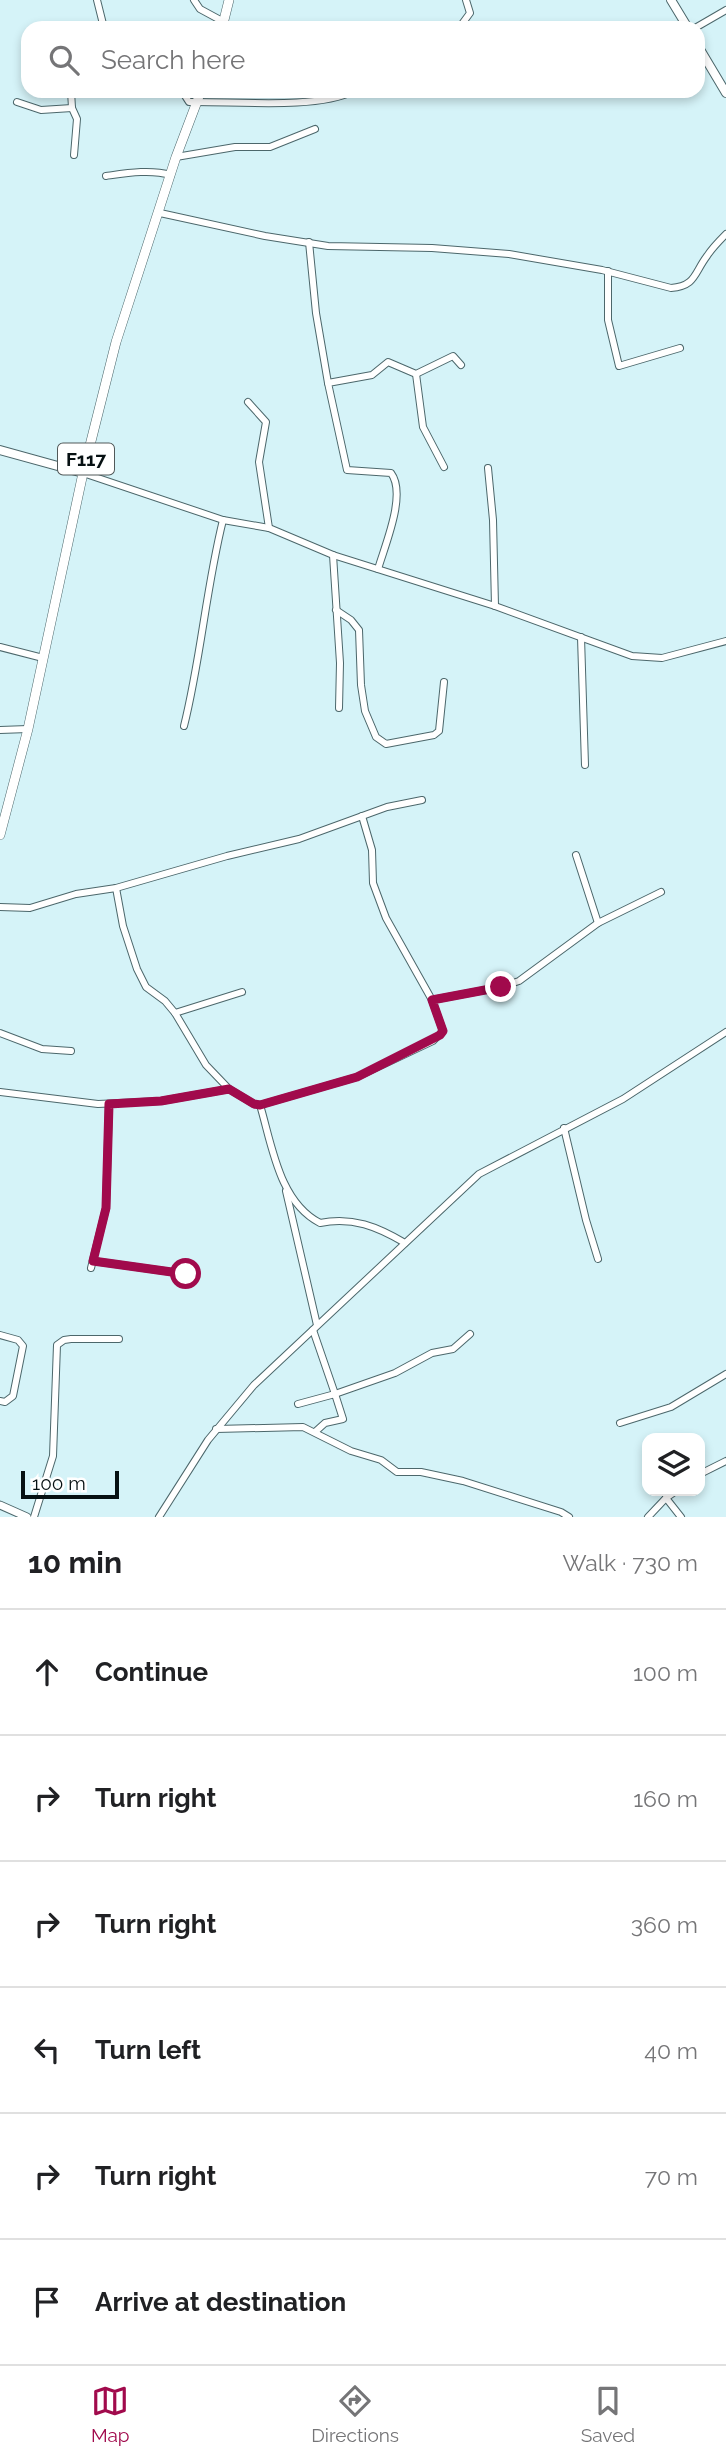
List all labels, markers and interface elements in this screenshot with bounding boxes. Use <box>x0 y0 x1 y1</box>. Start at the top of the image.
search box <box>21 21 705 98</box>
icon: search <box>45 41 83 79</box>
text: Search here <box>101 45 245 75</box>
road number: F117 <box>58 444 114 474</box>
route end <box>485 971 516 1002</box>
route start <box>170 1258 201 1289</box>
map controls <box>642 1433 705 1496</box>
button: layers <box>642 1433 705 1496</box>
scale bar <box>21 1468 119 1500</box>
text: 100 m <box>32 1472 86 1494</box>
text: 10 min <box>28 1545 122 1580</box>
text: Walk · 730 m <box>562 1549 698 1576</box>
icon: ahead <box>28 1653 66 1691</box>
text: Continue <box>95 1657 208 1687</box>
text: 100 m <box>633 1659 698 1686</box>
icon: right <box>28 1779 66 1817</box>
text: Turn right <box>95 1783 216 1813</box>
text: 160 m <box>633 1785 698 1812</box>
icon: right <box>28 1905 66 1943</box>
text: Turn right <box>95 1909 216 1939</box>
text: 360 m <box>631 1911 698 1938</box>
icon: left <box>28 2031 66 2069</box>
text: Turn left <box>95 2035 201 2065</box>
text: 40 m <box>644 2037 698 2064</box>
icon: right <box>28 2157 66 2195</box>
text: Turn right <box>95 2161 216 2191</box>
text: 70 m <box>645 2163 698 2190</box>
icon: arrive <box>28 2283 66 2321</box>
text: Arrive at destination <box>95 2287 346 2317</box>
tab: Map <box>91 2382 130 2446</box>
tab: Directions <box>311 2382 399 2446</box>
tab: Saved <box>581 2382 635 2446</box>

